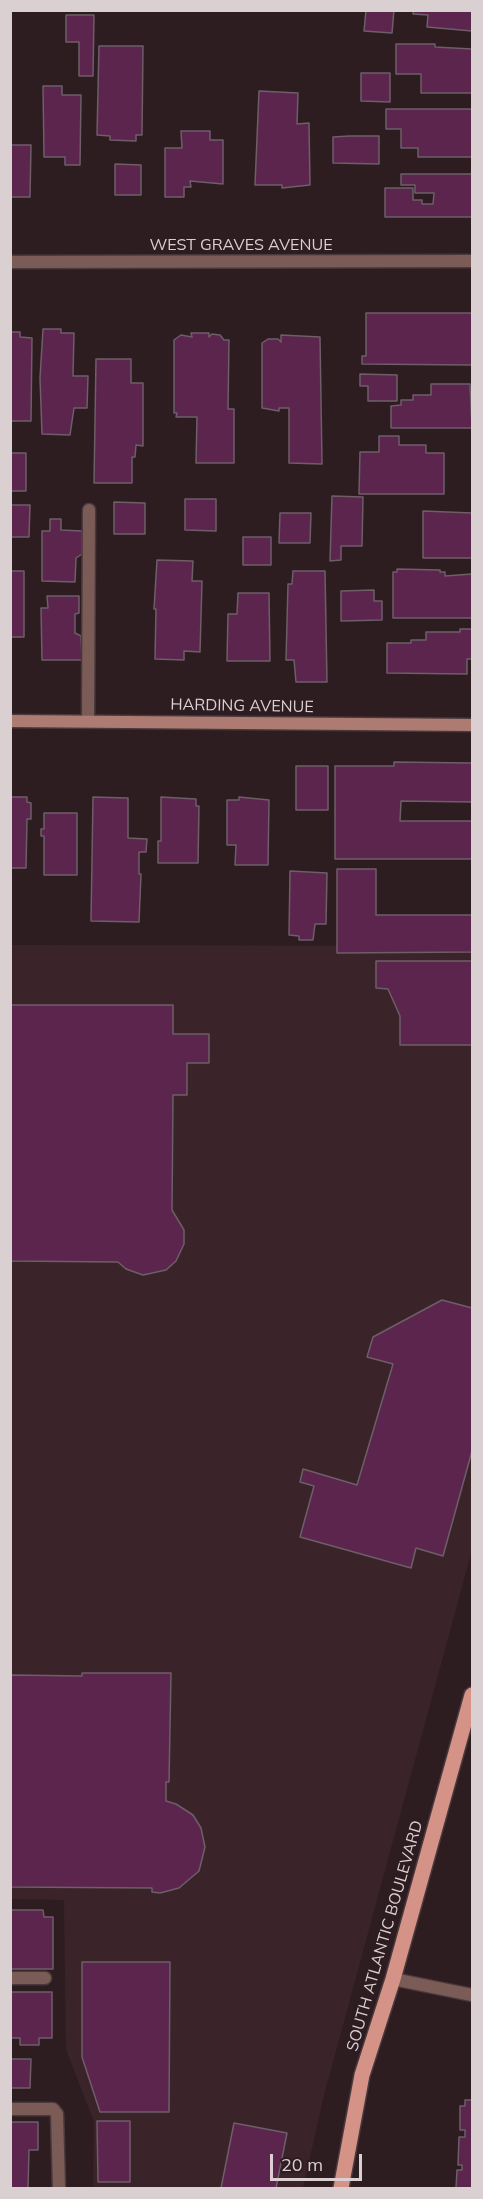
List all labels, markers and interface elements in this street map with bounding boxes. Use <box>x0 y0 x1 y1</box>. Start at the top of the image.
street label: WEST GRAVES AVENUE <box>149 235 333 255</box>
street label: HARDING AVENUE <box>170 695 314 717</box>
street label: SOUTH ATLANTIC BOULEVARD <box>343 1818 427 2054</box>
scale bar <box>273 2142 364 2180</box>
text: 20 m <box>281 2153 323 2176</box>

